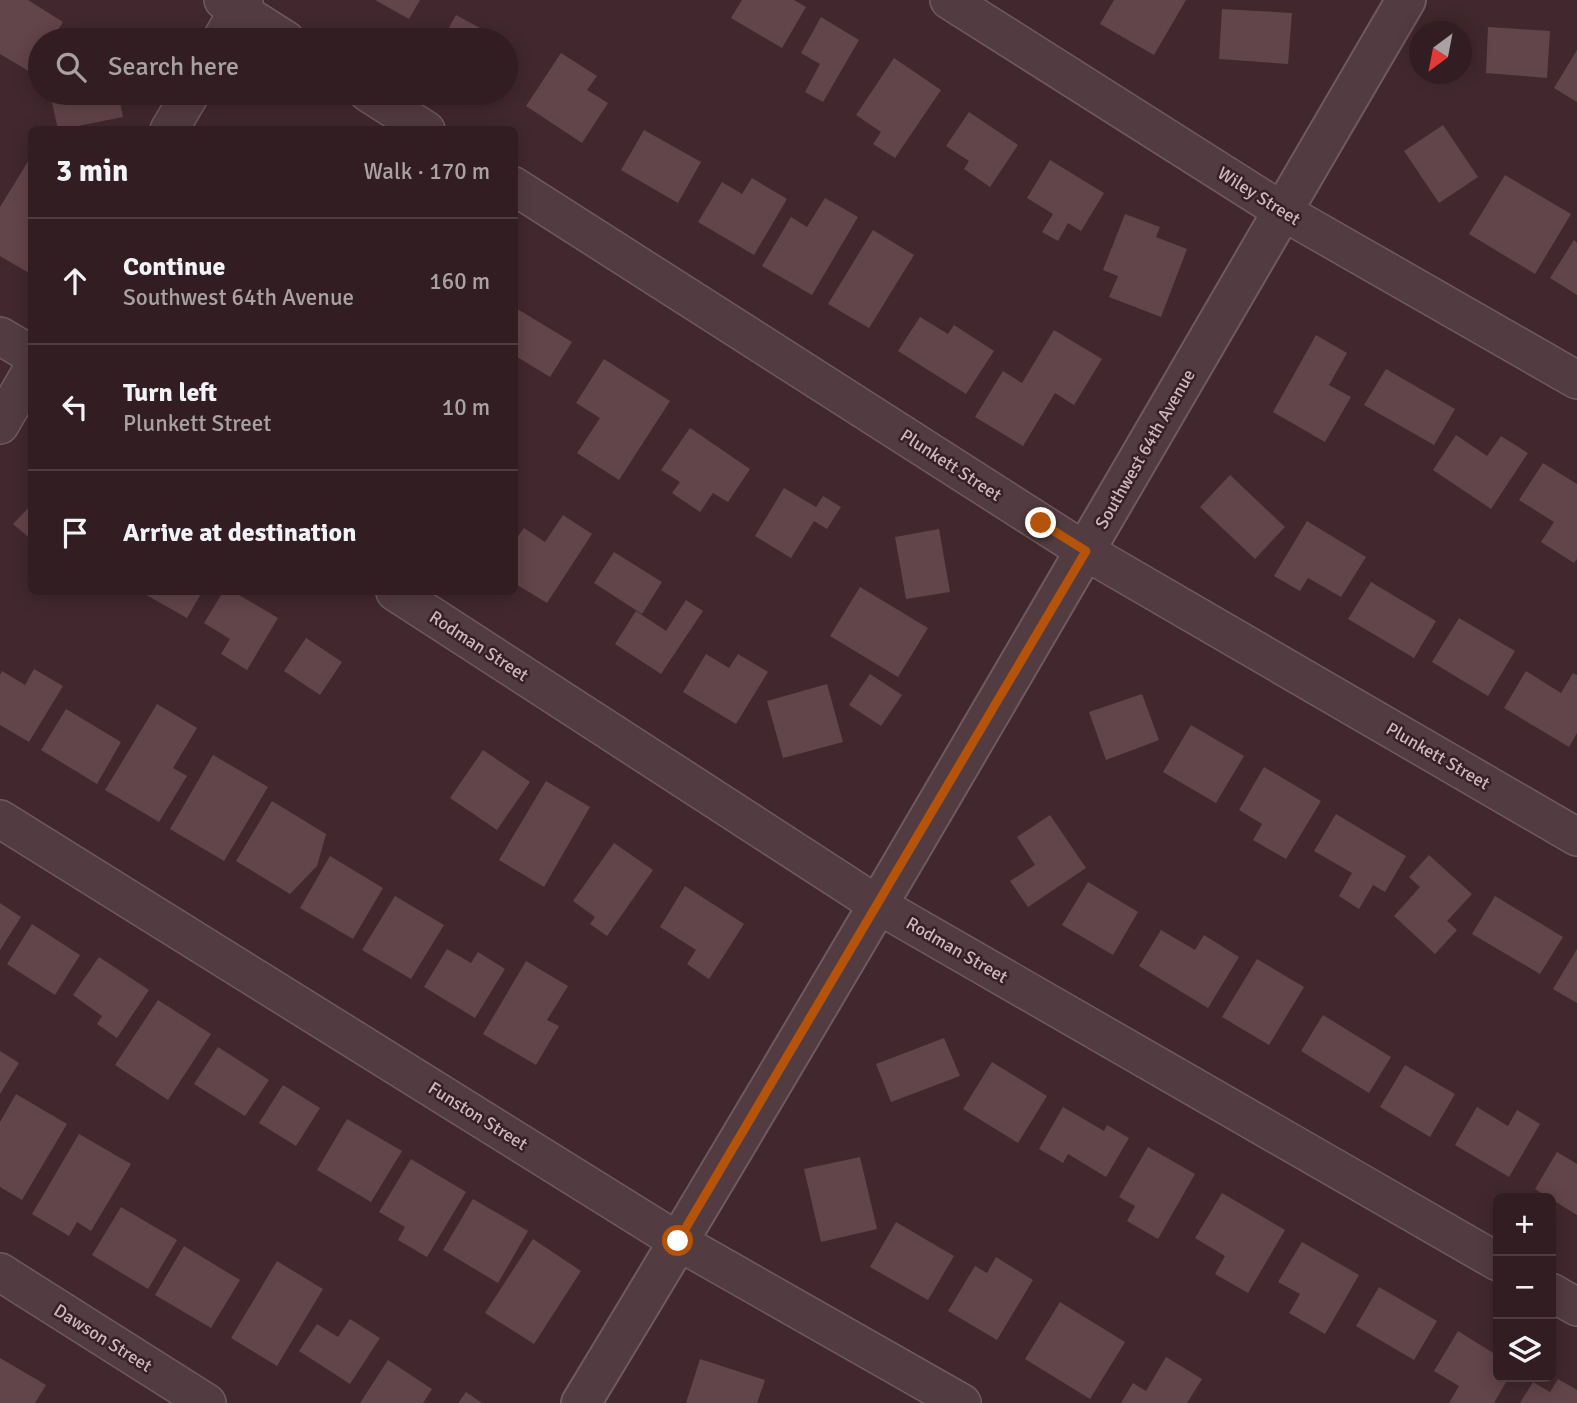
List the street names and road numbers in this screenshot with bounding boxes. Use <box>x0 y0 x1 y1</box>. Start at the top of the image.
street label: Wiley Street <box>1214 162 1304 230</box>
street label: Southwest 64th Avenue <box>1090 365 1200 533</box>
street label: Plunkett Street <box>896 424 1006 506</box>
street label: Rodman Street <box>425 606 533 686</box>
street label: Plunkett Street <box>1382 717 1494 795</box>
street label: Rodman Street <box>902 912 1012 988</box>
street label: Funston Street <box>424 1077 532 1155</box>
street label: Dawson Street <box>50 1299 156 1377</box>

